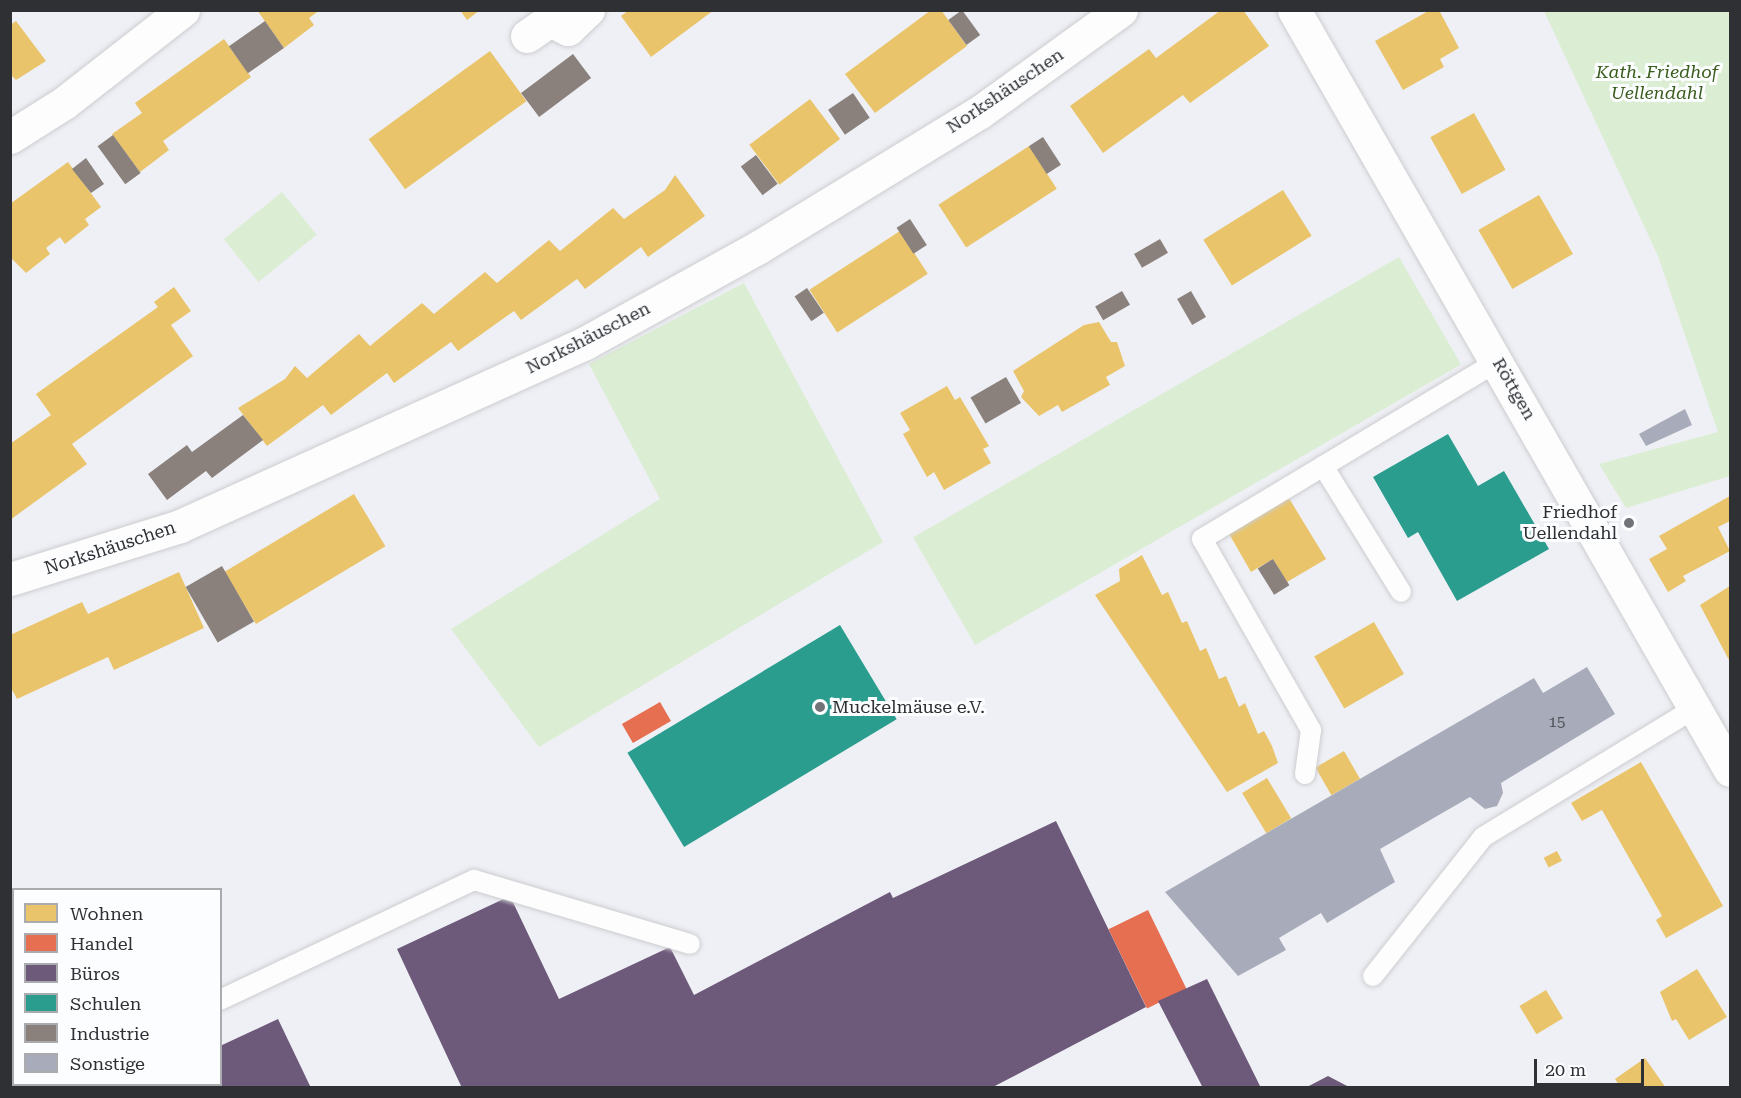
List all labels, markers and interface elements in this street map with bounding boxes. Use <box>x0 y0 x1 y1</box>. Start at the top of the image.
street label: Norkshäuschen <box>942 44 1068 138</box>
park label: Kath. Friedhof Uellendahl <box>1596 62 1718 104</box>
street label: Norkshäuschen <box>522 297 654 379</box>
street label: Röttgen <box>1488 354 1540 424</box>
place label: Friedhof Uellendahl <box>1523 502 1617 544</box>
marker: Friedhof Uellendahl <box>1622 516 1636 530</box>
street label: Norkshäuschen <box>42 517 178 579</box>
place label: Muckelmäuse e.V. <box>832 696 985 718</box>
marker: Muckelmäuse e.V. <box>813 700 827 714</box>
house number: 15 <box>1549 714 1565 732</box>
legend <box>12 888 222 1086</box>
text: Wohnen <box>70 903 143 924</box>
text: Handel <box>70 933 133 954</box>
text: Büros <box>70 963 120 984</box>
text: Schulen <box>70 993 141 1014</box>
text: Industrie <box>70 1023 149 1044</box>
scale bar <box>1537 1047 1646 1085</box>
text: Sonstige <box>70 1053 145 1074</box>
text: 20 m <box>1545 1059 1586 1080</box>

